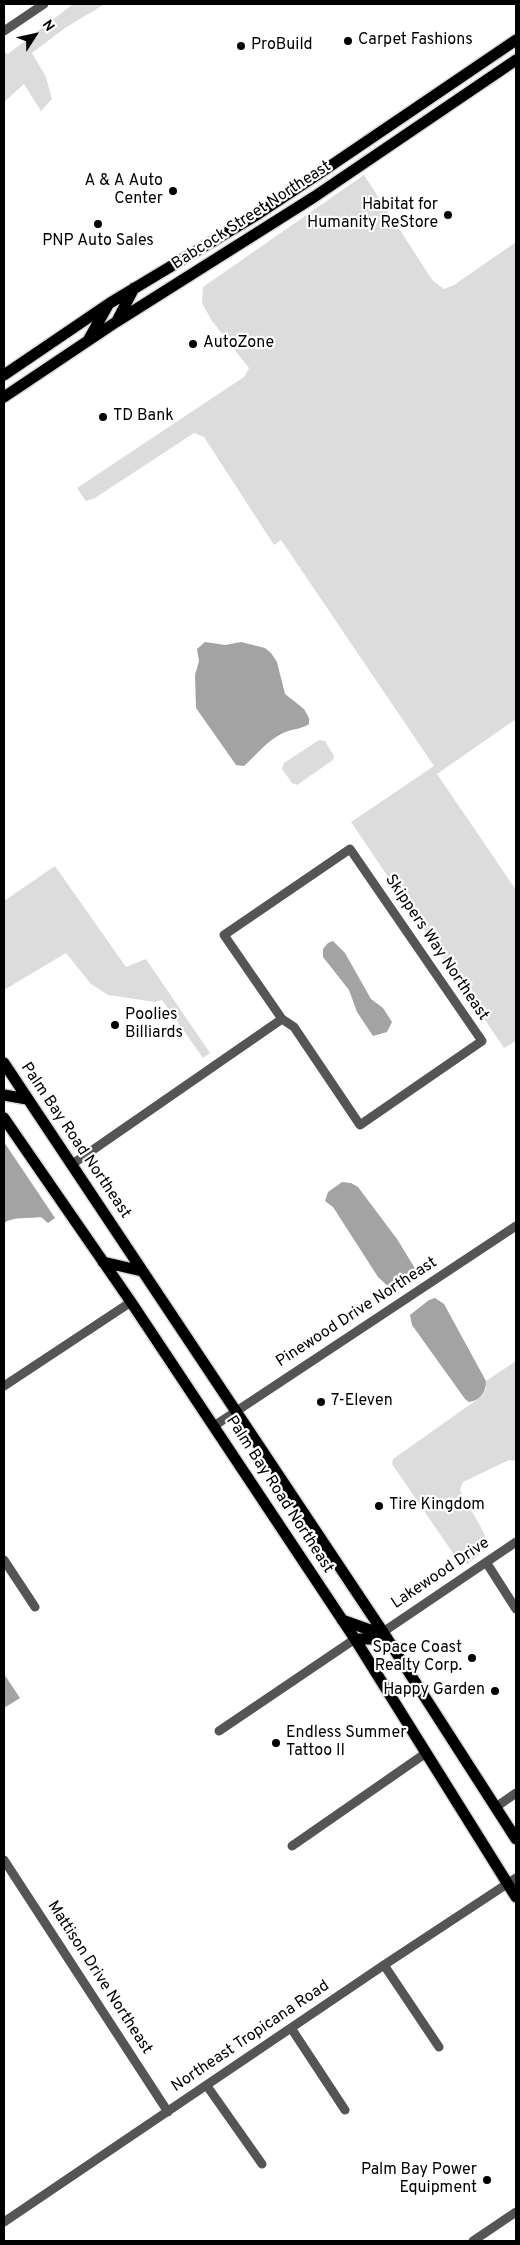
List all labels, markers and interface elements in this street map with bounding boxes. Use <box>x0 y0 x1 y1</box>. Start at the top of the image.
north arrow <box>10 10 60 60</box>
text: N <box>38 17 58 35</box>
place label: Carpet Fashions <box>358 31 473 51</box>
marker: Carpet Fashions <box>342 35 354 47</box>
place label: ProBuild <box>251 36 313 56</box>
marker: ProBuild <box>235 40 247 52</box>
street label: Babcock Street Northeast <box>169 157 335 275</box>
place label: A & A Auto Center <box>85 172 163 210</box>
marker: A & A Auto Center <box>167 185 179 197</box>
place label: Habitat for Humanity ReStore <box>307 196 438 234</box>
marker: Habitat for Humanity ReStore <box>442 209 454 221</box>
marker: PNP Auto Sales <box>92 218 104 230</box>
place label: PNP Auto Sales <box>42 232 154 252</box>
place label: AutoZone <box>203 334 274 354</box>
marker: AutoZone <box>187 338 199 350</box>
place label: TD Bank <box>113 407 174 427</box>
marker: TD Bank <box>97 411 109 423</box>
street label: Skippers Way Northeast <box>380 871 492 1025</box>
place label: Poolies Billiards <box>125 1006 183 1044</box>
marker: Poolies Billiards <box>109 1019 121 1031</box>
street label: Palm Bay Road Northeast <box>16 1059 134 1223</box>
street label: Pinewood Drive Northeast <box>273 1254 441 1372</box>
place label: 7-Eleven <box>331 1392 393 1412</box>
marker: 7-Eleven <box>315 1396 327 1408</box>
street label: Palm Bay Road Northeast <box>221 1413 337 1577</box>
place label: Tire Kingdom <box>389 1496 485 1516</box>
marker: Tire Kingdom <box>373 1500 385 1512</box>
street label: Lakewood Drive <box>388 1534 494 1614</box>
place label: Space Coast Realty Corp. <box>373 1639 462 1677</box>
marker: Space Coast Realty Corp. <box>466 1652 478 1664</box>
place label: Happy Garden <box>383 1681 485 1701</box>
marker: Happy Garden <box>489 1685 501 1697</box>
place label: Endless Summer Tattoo II <box>286 1724 406 1762</box>
marker: Endless Summer Tattoo II <box>270 1737 282 1749</box>
street label: Mattison Drive Northeast <box>42 1898 156 2058</box>
street label: Northeast Tropicana Road <box>168 1977 334 2097</box>
place label: Palm Bay Power Equipment <box>361 2161 477 2199</box>
marker: Palm Bay Power Equipment <box>481 2174 493 2186</box>

